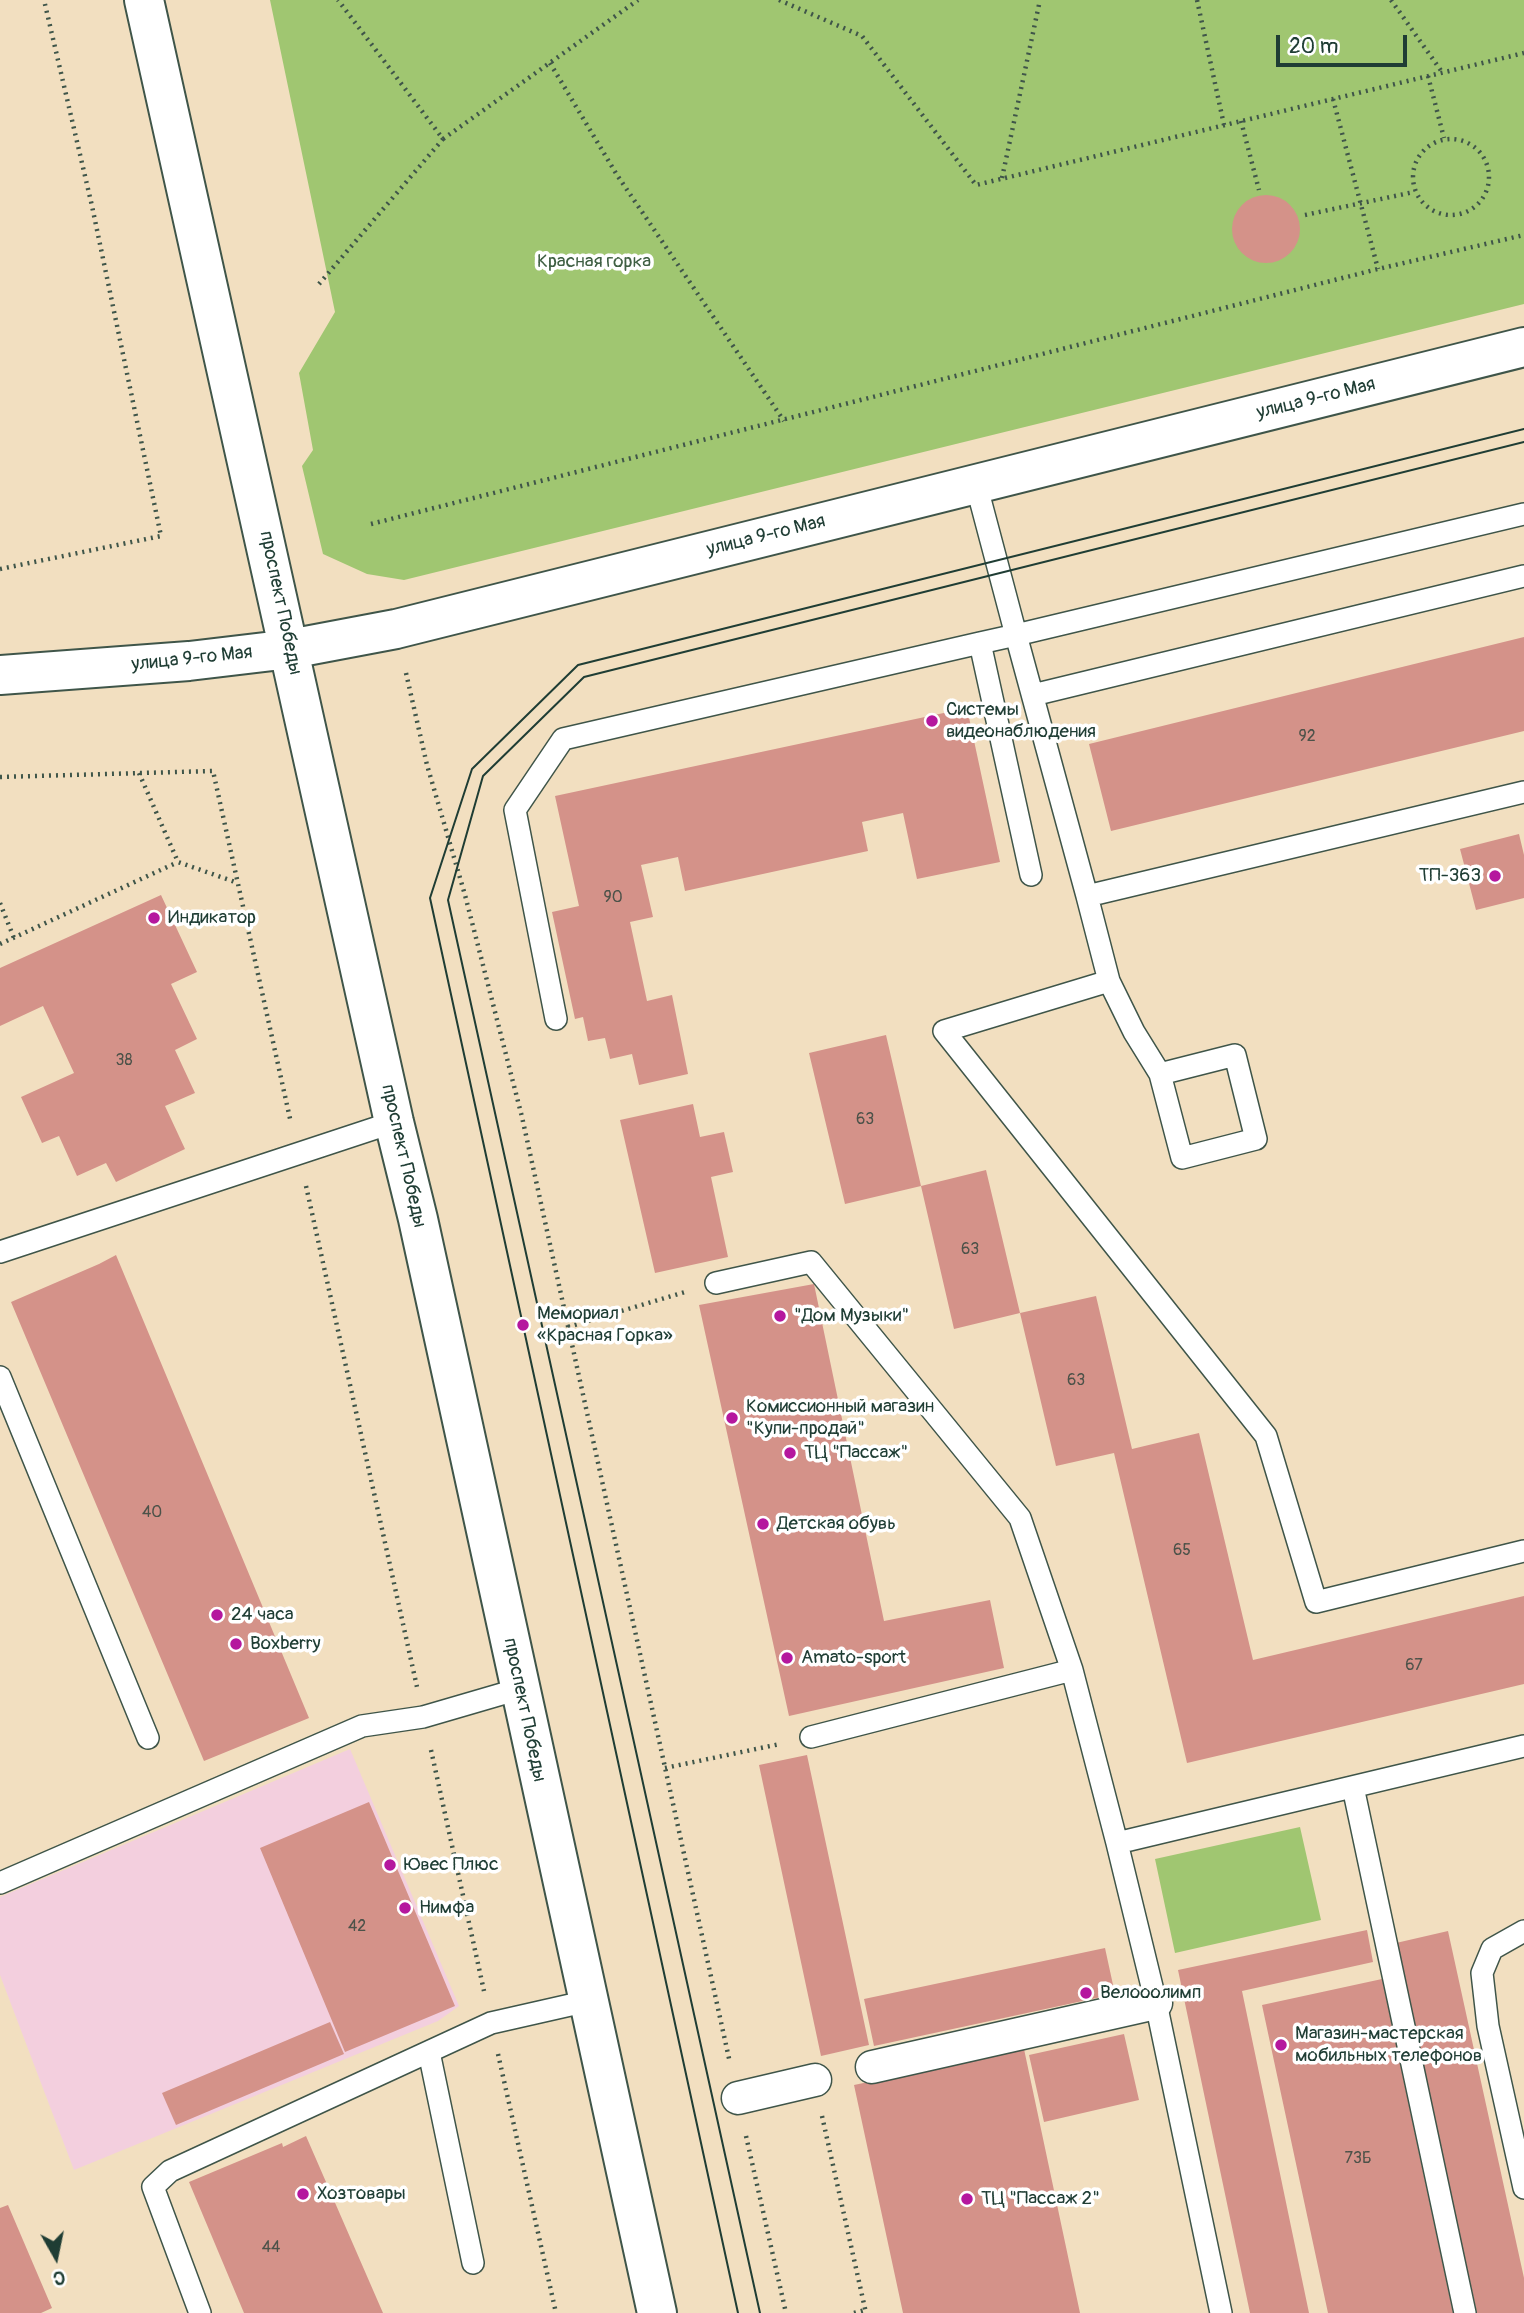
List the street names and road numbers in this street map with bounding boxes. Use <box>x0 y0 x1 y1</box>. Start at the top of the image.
street label: улица 9-го Мая <box>1254 373 1378 425</box>
street label: улица 9-го Мая <box>704 510 828 562</box>
street label: проспект Победы <box>254 529 306 677</box>
street label: улица 9-го Мая <box>130 641 254 677</box>
street label: проспект Победы <box>375 1082 431 1230</box>
street label: проспект Победы <box>498 1636 550 1784</box>

